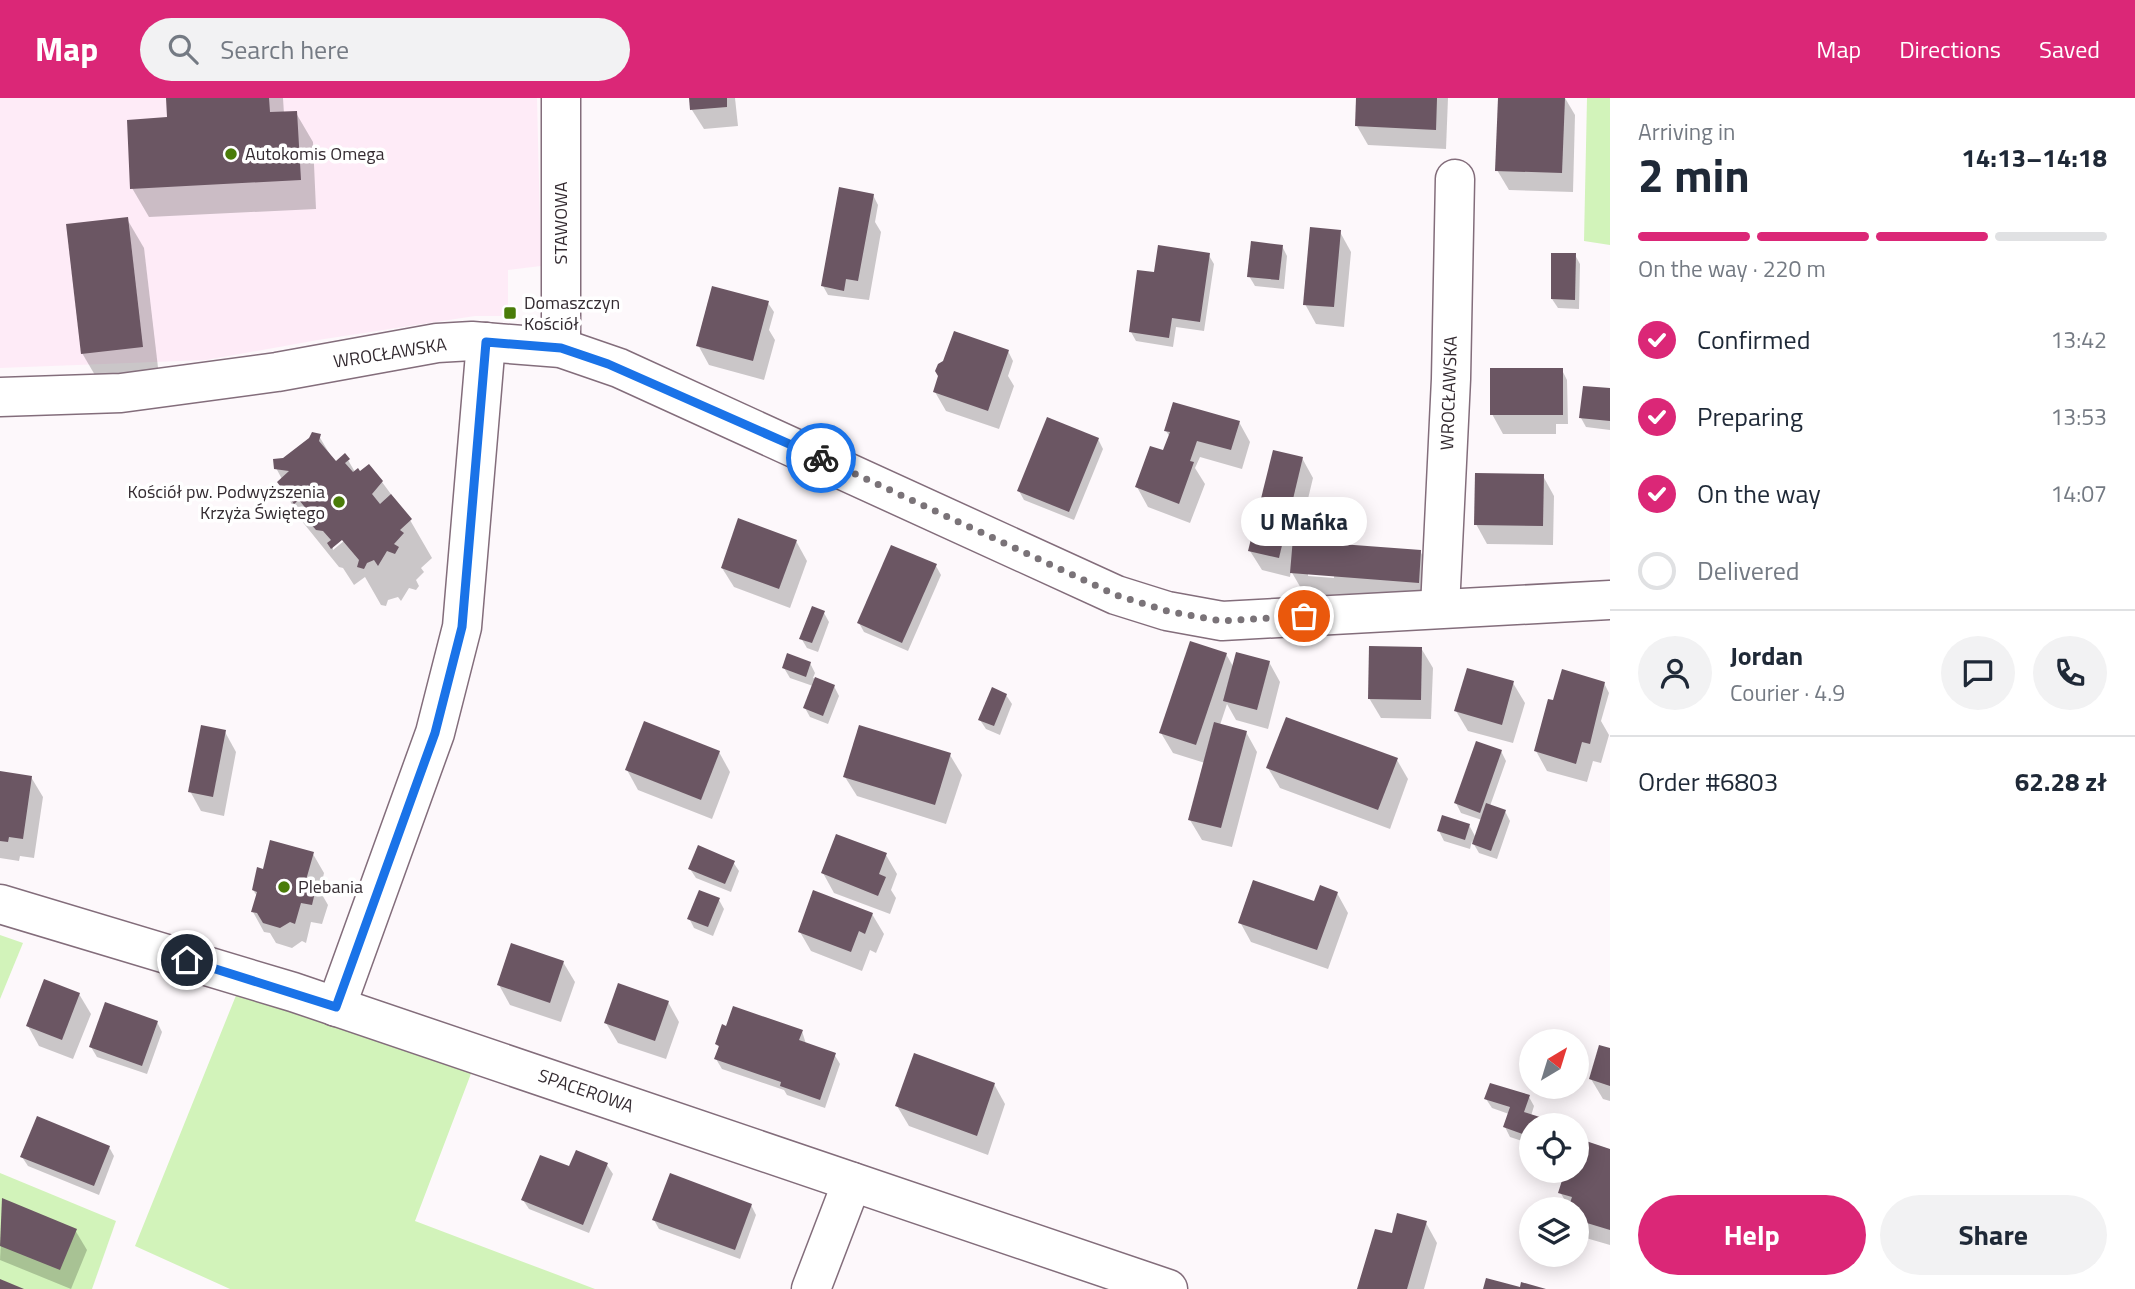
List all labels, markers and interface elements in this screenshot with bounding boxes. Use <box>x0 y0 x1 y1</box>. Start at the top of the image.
search box <box>140 18 630 81</box>
text: Map <box>35 24 98 74</box>
icon: search <box>164 30 202 68</box>
text: Search here <box>220 30 349 69</box>
text: Map <box>1816 31 1861 67</box>
text: Directions <box>1899 31 2001 67</box>
text: Saved <box>2039 31 2100 67</box>
text: Arriving in <box>1638 114 1735 149</box>
text: 14:13–14:18 <box>1961 138 2107 177</box>
place label: Autokomis Omega <box>245 140 385 167</box>
text: 2 min <box>1638 140 1750 210</box>
marker: Autokomis Omega <box>223 146 239 162</box>
street label: STAWOWA <box>547 181 574 264</box>
text: On the way · 220 m <box>1638 251 1826 286</box>
place label: Domaszczyn Kościół <box>524 289 620 337</box>
marker: Domaszczyn Kościół <box>502 305 518 321</box>
text: Confirmed <box>1697 320 1811 359</box>
icon: check <box>1638 321 1676 359</box>
text: 13:42 <box>2050 322 2107 357</box>
street label: WROCŁAWSKA <box>331 330 449 375</box>
street label: WROCŁAWSKA <box>1433 335 1464 451</box>
text: Preparing <box>1697 397 1803 436</box>
icon: check <box>1638 398 1676 436</box>
text: 13:53 <box>2050 399 2107 434</box>
courier <box>786 423 856 493</box>
icon: bike <box>802 439 840 477</box>
text: On the way <box>1697 474 1821 513</box>
icon: check <box>1638 475 1676 513</box>
text: 14:07 <box>2050 476 2107 511</box>
place label: Kościół pw. Podwyższenia Krzyża Świętego <box>127 478 325 526</box>
marker: Kościół pw. Podwyższenia Krzyża Świętego <box>331 494 347 510</box>
callout: U Mańka <box>1241 497 1367 546</box>
text: U Mańka <box>1260 504 1348 539</box>
text: Delivered <box>1697 551 1800 590</box>
pin <box>1274 586 1334 646</box>
icon: bag <box>1285 597 1323 635</box>
button: person <box>1638 636 1712 710</box>
text: Jordan <box>1730 636 1803 675</box>
button: chat <box>1941 636 2015 710</box>
button: phone <box>2033 636 2107 710</box>
text: Courier · 4.9 <box>1730 675 1845 710</box>
text: Order #6803 <box>1638 762 1778 801</box>
text: 62.28 zł <box>2015 762 2107 801</box>
place label: Plebania <box>298 873 363 900</box>
marker: Plebania <box>276 879 292 895</box>
pin <box>157 930 217 990</box>
icon: home <box>168 941 206 979</box>
north arrow <box>1519 1029 1589 1099</box>
map controls <box>1519 1029 1589 1267</box>
street label: SPACEROWA <box>535 1062 638 1120</box>
button: locate <box>1519 1113 1589 1183</box>
button: Help <box>1638 1195 1866 1275</box>
button: Share <box>1880 1195 2107 1275</box>
button: layers <box>1519 1197 1589 1267</box>

